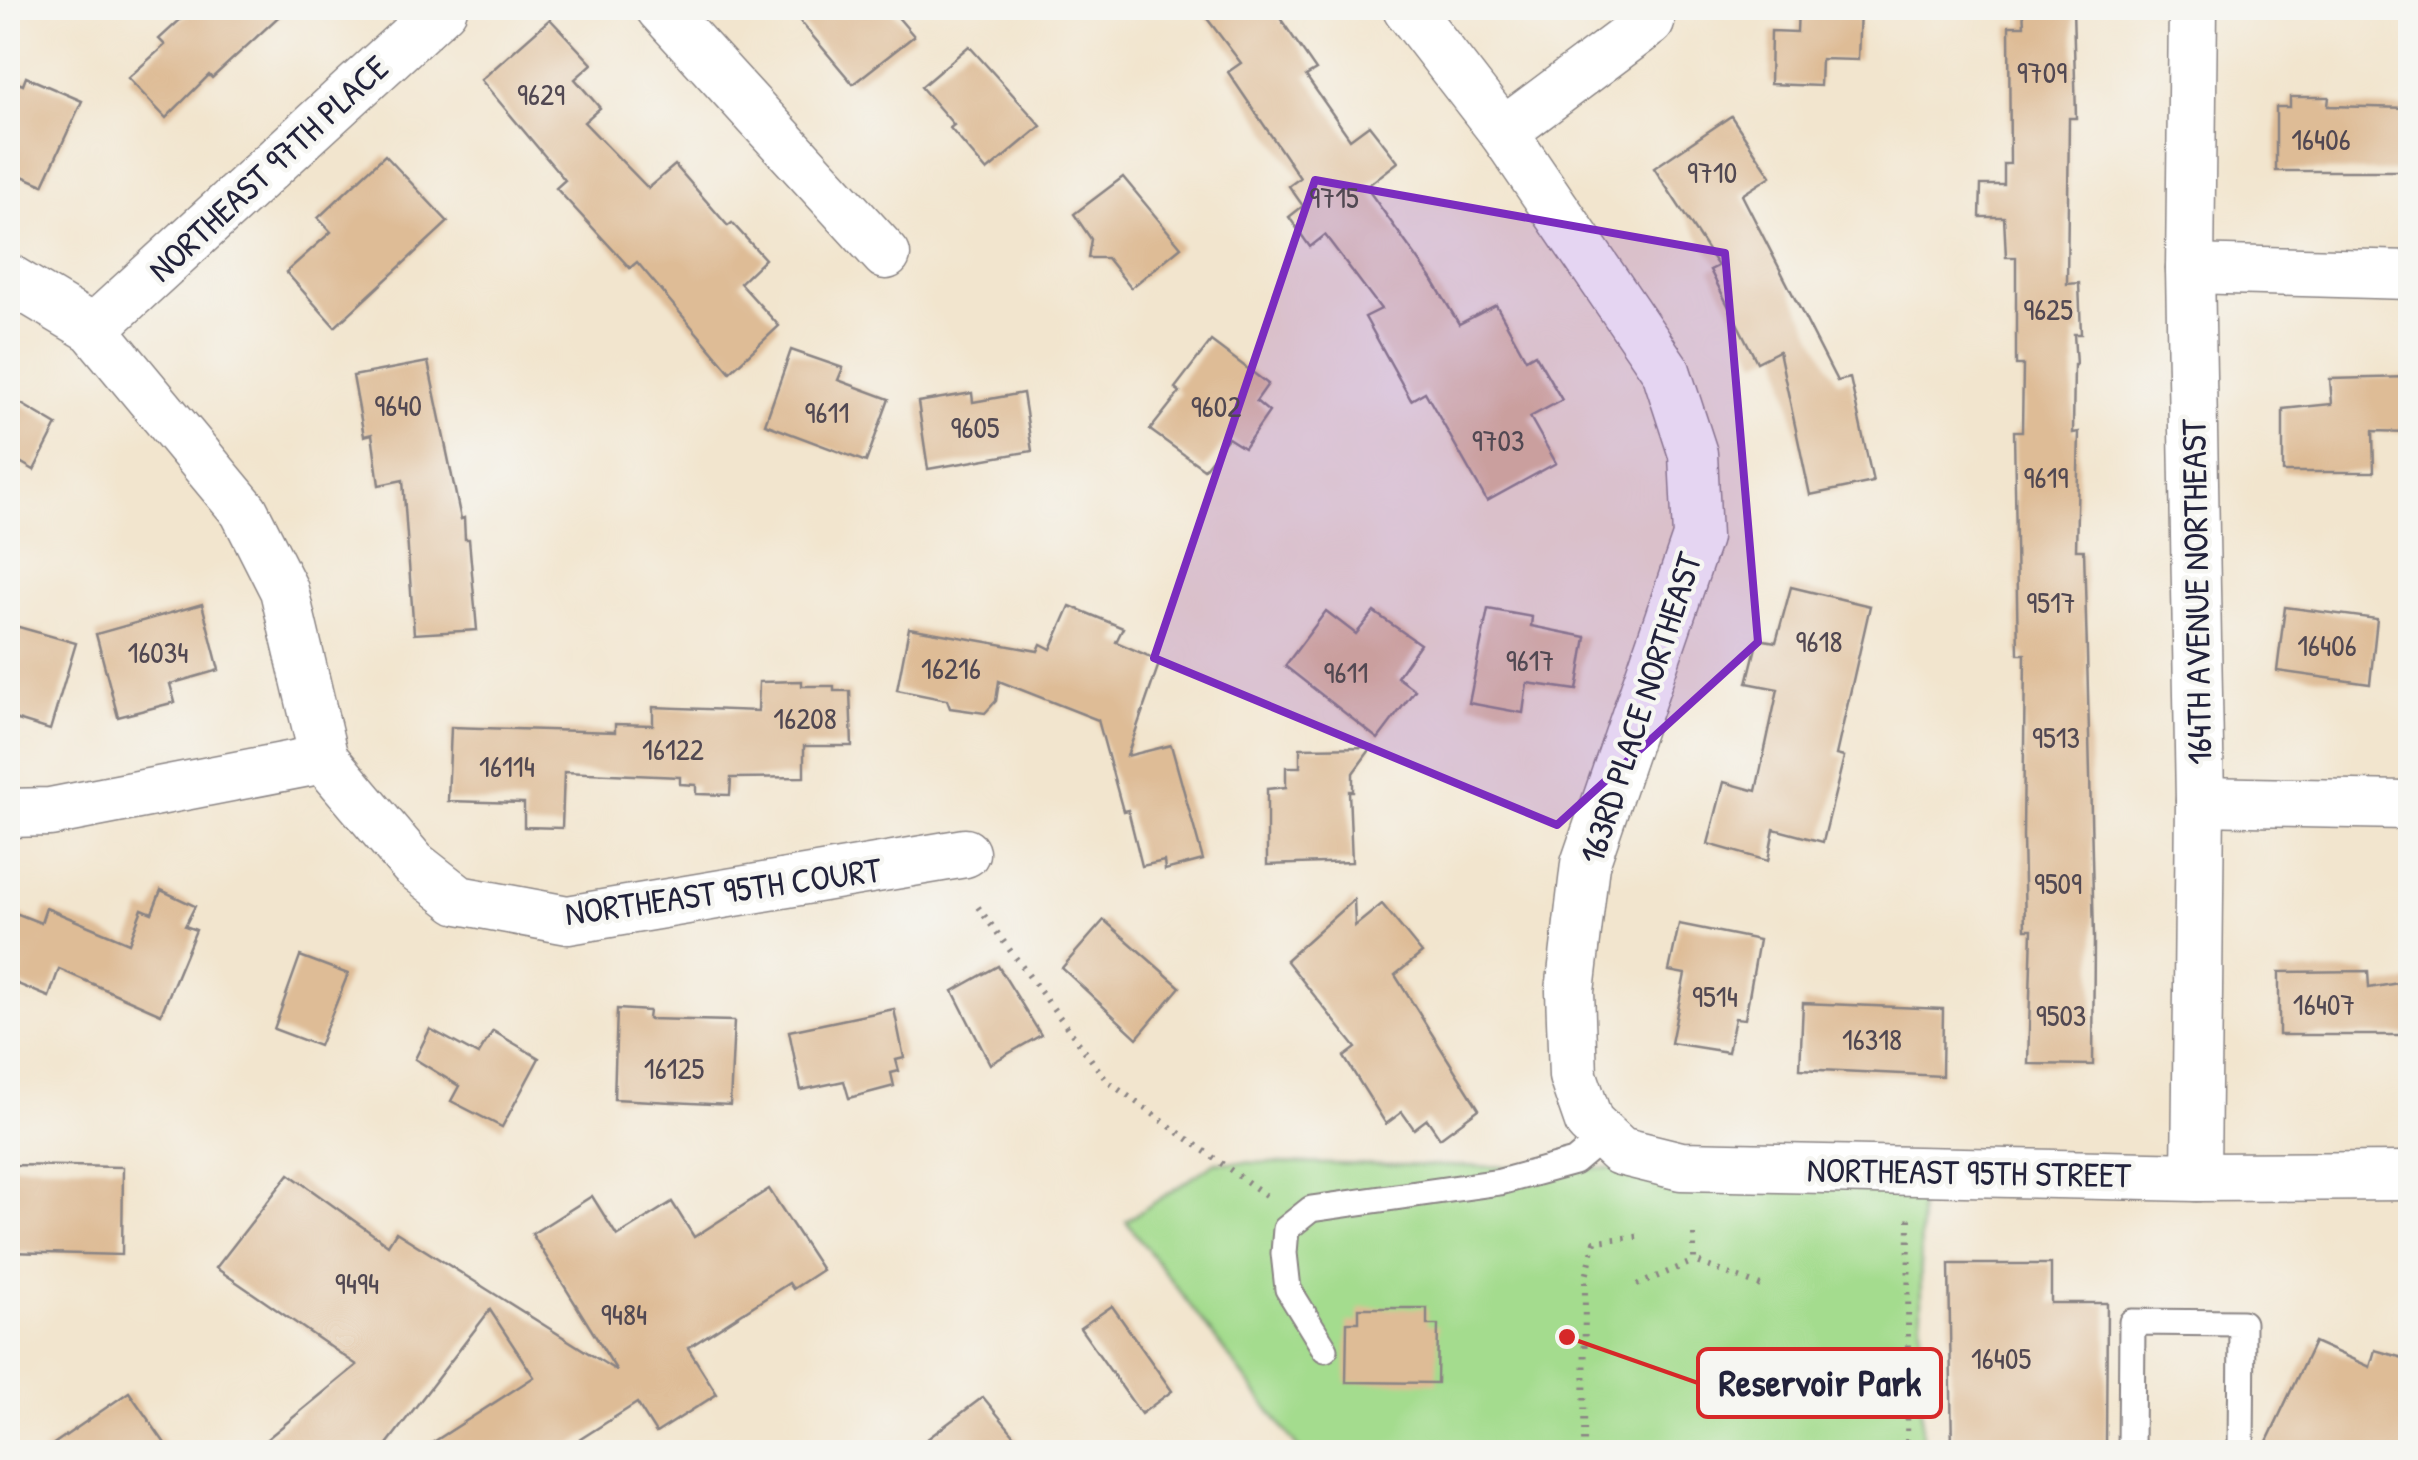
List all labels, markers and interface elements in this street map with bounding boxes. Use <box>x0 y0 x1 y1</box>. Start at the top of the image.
street label: NORTHEAST 97TH PLACE <box>138 44 398 292</box>
house number: 9709 <box>2017 52 2067 92</box>
house number: 9629 <box>517 74 565 114</box>
house number: 16406 <box>2291 119 2351 159</box>
house number: 9710 <box>1687 152 1737 192</box>
house number: 9715 <box>1309 177 1359 217</box>
house number: 9625 <box>2023 289 2073 329</box>
house number: 9640 <box>374 385 422 425</box>
house number: 9602 <box>1191 386 1241 426</box>
house number: 9611 <box>805 392 849 432</box>
house number: 9605 <box>950 407 1000 447</box>
street label: 164TH AVENUE NORTHEAST <box>2169 418 2223 765</box>
house number: 9703 <box>1472 420 1524 460</box>
house number: 9619 <box>2024 457 2068 497</box>
street label: 163RD PLACE NORTHEAST <box>1568 546 1713 869</box>
house number: 9517 <box>2026 582 2076 622</box>
house number: 9618 <box>1796 621 1842 661</box>
house number: 16406 <box>2297 625 2357 665</box>
house number: 16034 <box>128 632 189 672</box>
house number: 9617 <box>1506 640 1554 680</box>
house number: 16216 <box>921 648 981 688</box>
house number: 9611 <box>1324 652 1368 692</box>
house number: 16208 <box>773 698 837 738</box>
house number: 9513 <box>2032 717 2080 757</box>
house number: 16122 <box>642 729 704 769</box>
house number: 16114 <box>479 746 535 786</box>
street label: NORTHEAST 95TH COURT <box>562 845 885 936</box>
house number: 9509 <box>2034 863 2082 903</box>
house number: 9514 <box>1692 976 1738 1016</box>
house number: 16407 <box>2293 984 2355 1024</box>
house number: 9503 <box>2036 995 2086 1035</box>
house number: 16318 <box>1842 1019 1902 1059</box>
house number: 16125 <box>644 1048 705 1088</box>
street label: NORTHEAST 95TH STREET <box>1807 1146 2132 1198</box>
house number: 9494 <box>335 1263 379 1303</box>
house number: 9484 <box>601 1294 647 1334</box>
house number: 16405 <box>1971 1338 2031 1378</box>
callout: Reservoir Park <box>1698 1349 1941 1417</box>
text: Reservoir Park <box>1719 1356 1922 1408</box>

